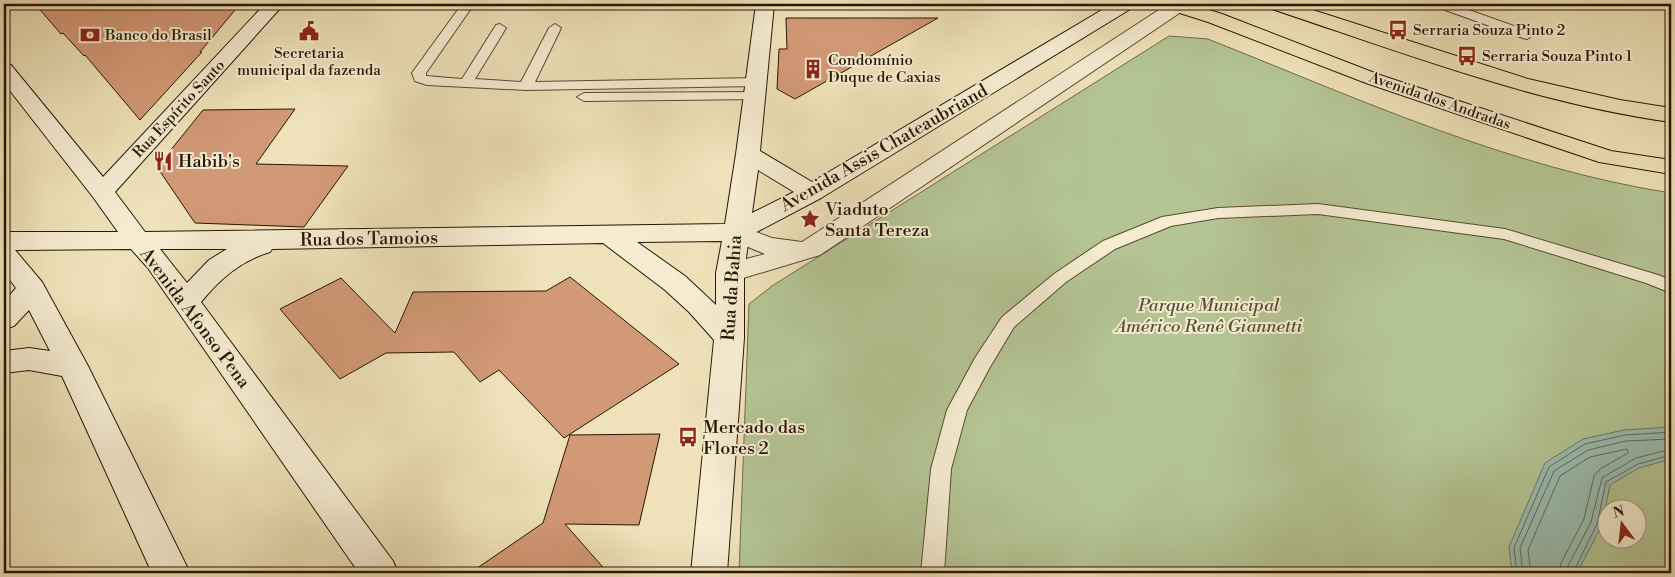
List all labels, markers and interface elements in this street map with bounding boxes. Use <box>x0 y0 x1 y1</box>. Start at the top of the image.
bus stop icon: Serraria Souza Pinto 2 <box>1387 19 1409 41</box>
public building icon: Secretaria municipal da fazenda <box>298 20 320 42</box>
place label: Serraria Souza Pinto 2 <box>1413 21 1565 40</box>
bank icon: Banco do Brasil <box>79 24 101 46</box>
place label: Banco do Brasil <box>104 26 212 45</box>
place label: Secretaria municipal da fazenda <box>237 44 381 80</box>
bus stop icon: Serraria Souza Pinto 1 <box>1456 45 1478 67</box>
place label: Serraria Souza Pinto 1 <box>1482 47 1633 66</box>
place label: Condomínio Duque de Caxias <box>828 51 940 87</box>
street label: Rua Espírito Santo <box>129 56 229 162</box>
building icon: Condomínio Duque de Caxias <box>802 58 824 80</box>
street label: Avenida dos Andradas <box>1366 68 1513 134</box>
street label: Avenida Assis Chateaubriand <box>775 79 993 217</box>
restaurant icon: Habib's <box>152 150 174 172</box>
place label: Habib's <box>178 150 240 173</box>
place label: Viaduto Santa Tereza <box>824 198 930 242</box>
place icon: Viaduto Santa Tereza <box>799 208 821 230</box>
street label: Rua dos Tamoios <box>300 226 438 252</box>
street label: Rua da Bahia <box>717 233 747 342</box>
street label: Avenida Afonso Pena <box>134 242 256 394</box>
park label: Parque Municipal Américo Renê Giannetti <box>1114 294 1303 338</box>
place label: Mercado das Flores 2 <box>703 416 805 460</box>
bus stop icon: Mercado das Flores 2 <box>677 426 699 448</box>
north arrow <box>1598 500 1648 550</box>
text: N <box>1611 502 1627 523</box>

